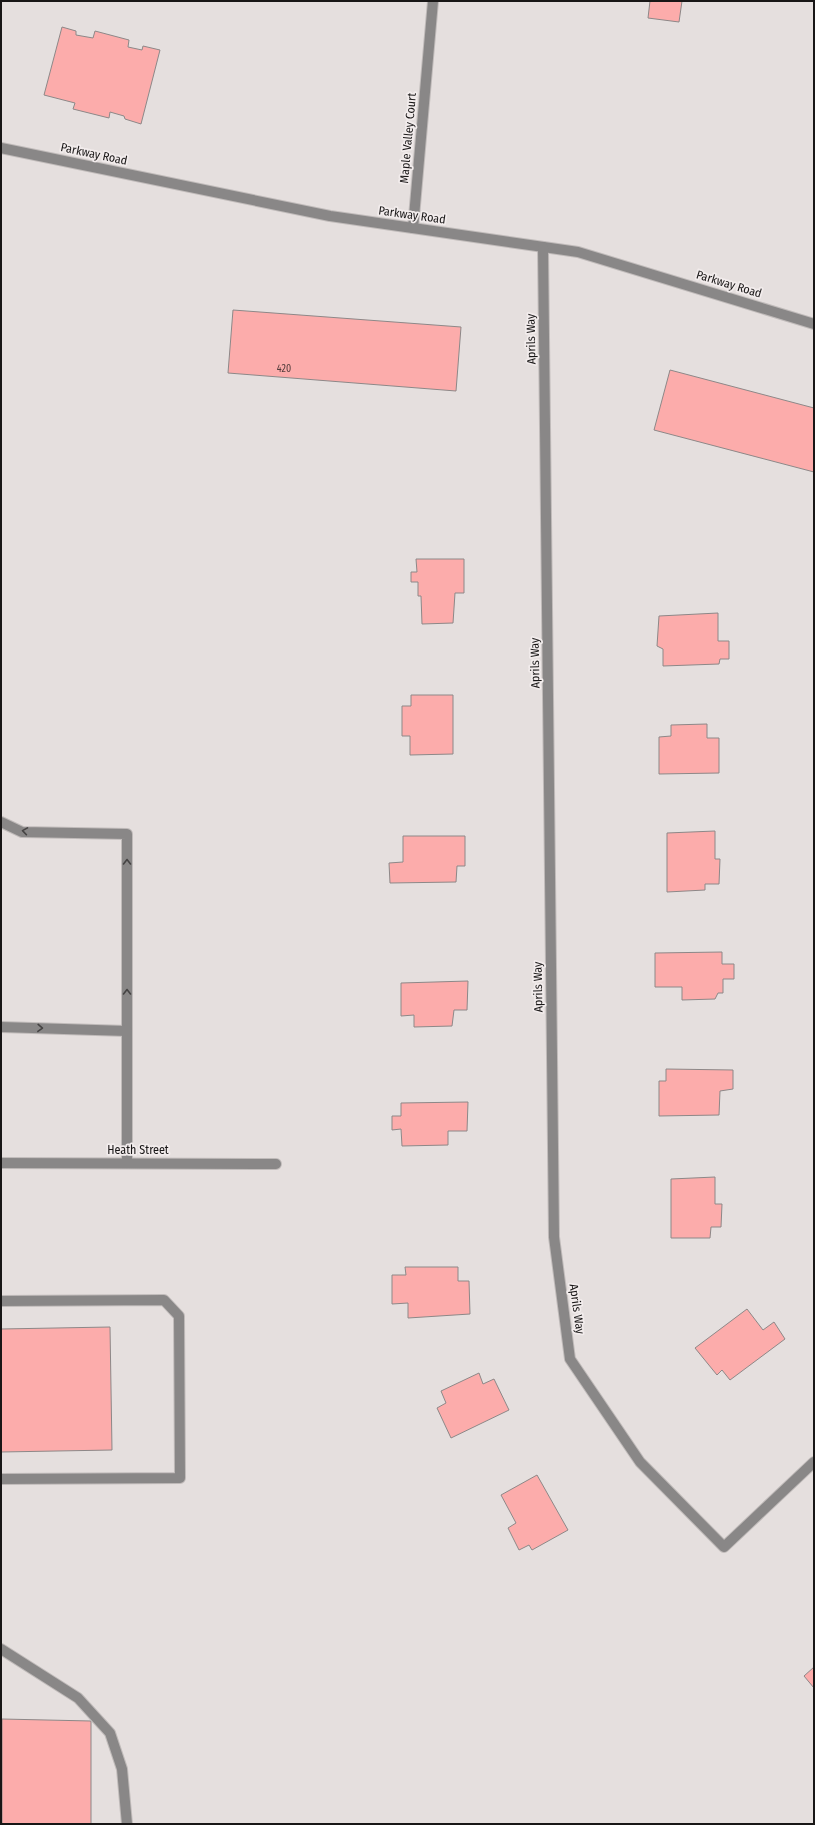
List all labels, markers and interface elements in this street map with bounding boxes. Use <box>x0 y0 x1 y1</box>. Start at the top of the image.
street label: Maple Valley Court <box>397 92 419 184</box>
street label: Parkway Road <box>59 140 129 168</box>
street label: Parkway Road <box>377 203 447 227</box>
street label: Parkway Road <box>695 267 763 301</box>
street label: Aprils Way <box>524 313 538 364</box>
house number: 420 <box>277 363 291 375</box>
street label: Aprils Way <box>528 637 542 688</box>
one-way arrow <box>21 827 28 836</box>
one-way arrow <box>123 859 131 865</box>
street label: Aprils Way <box>531 961 545 1012</box>
one-way arrow <box>123 989 131 995</box>
one-way arrow <box>37 1024 43 1032</box>
street label: Heath Street <box>107 1143 169 1157</box>
street label: Aprils Way <box>567 1283 588 1336</box>

